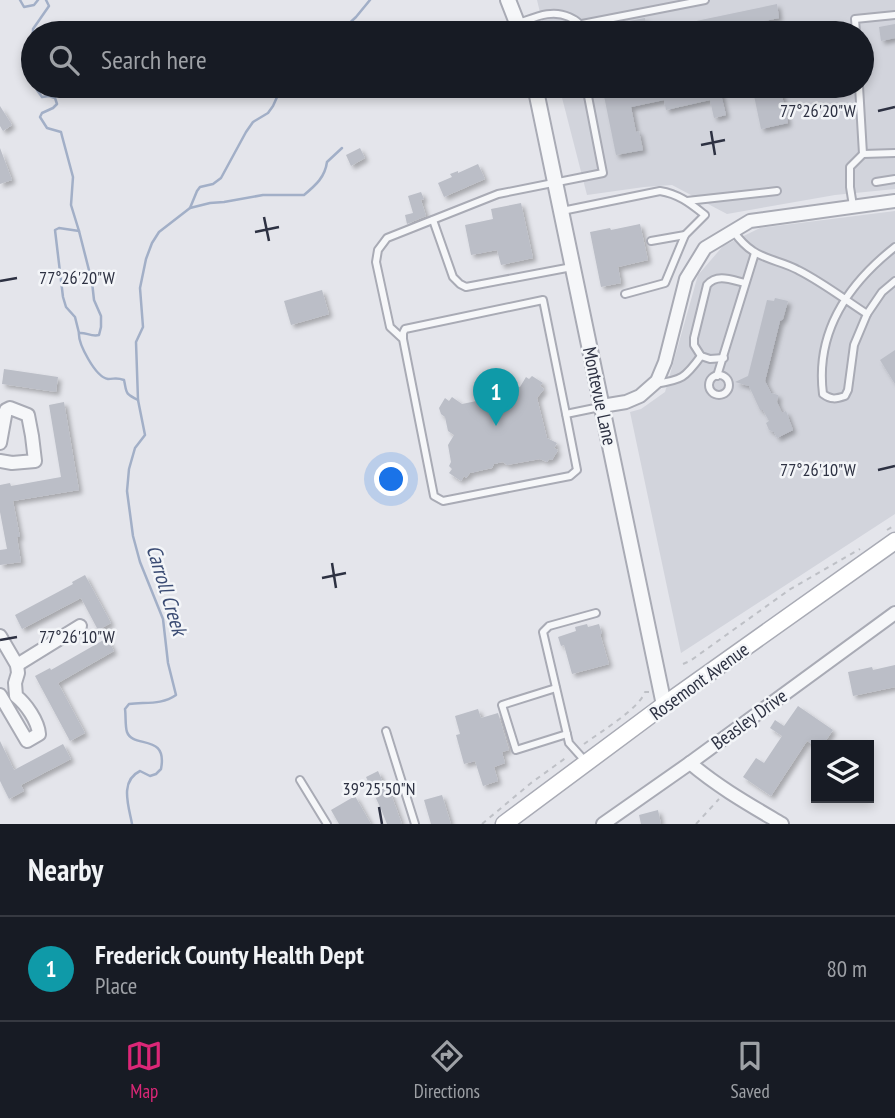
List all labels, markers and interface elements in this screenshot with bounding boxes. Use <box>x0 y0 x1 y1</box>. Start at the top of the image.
search box <box>21 21 874 98</box>
icon: search <box>45 41 83 79</box>
text: Search here <box>101 43 207 76</box>
text: 77°26'20"W <box>780 99 856 122</box>
text: 77°26'20"W <box>39 266 115 289</box>
street label: Montevue Lane <box>578 345 622 448</box>
pin: 1 <box>473 368 519 426</box>
text: 77°26'10"W <box>780 458 856 481</box>
your location <box>374 462 408 496</box>
water label: Carroll Creek <box>140 542 194 641</box>
text: 77°26'10"W <box>39 625 115 648</box>
street label: Rosemont Avenue <box>645 637 753 725</box>
street label: Beasley Drive <box>706 683 792 755</box>
map controls <box>811 740 874 803</box>
button: layers <box>811 740 874 803</box>
text: 39°25'50"N <box>343 777 415 800</box>
text: Nearby <box>28 850 103 889</box>
text: Frederick County Health Dept <box>95 938 364 971</box>
text: 1 <box>46 954 57 983</box>
text: 80 m <box>826 954 867 983</box>
text: Place <box>95 971 137 1000</box>
tab: Map <box>125 1037 163 1103</box>
tab: Directions <box>414 1037 480 1103</box>
tab: Saved <box>731 1037 770 1103</box>

